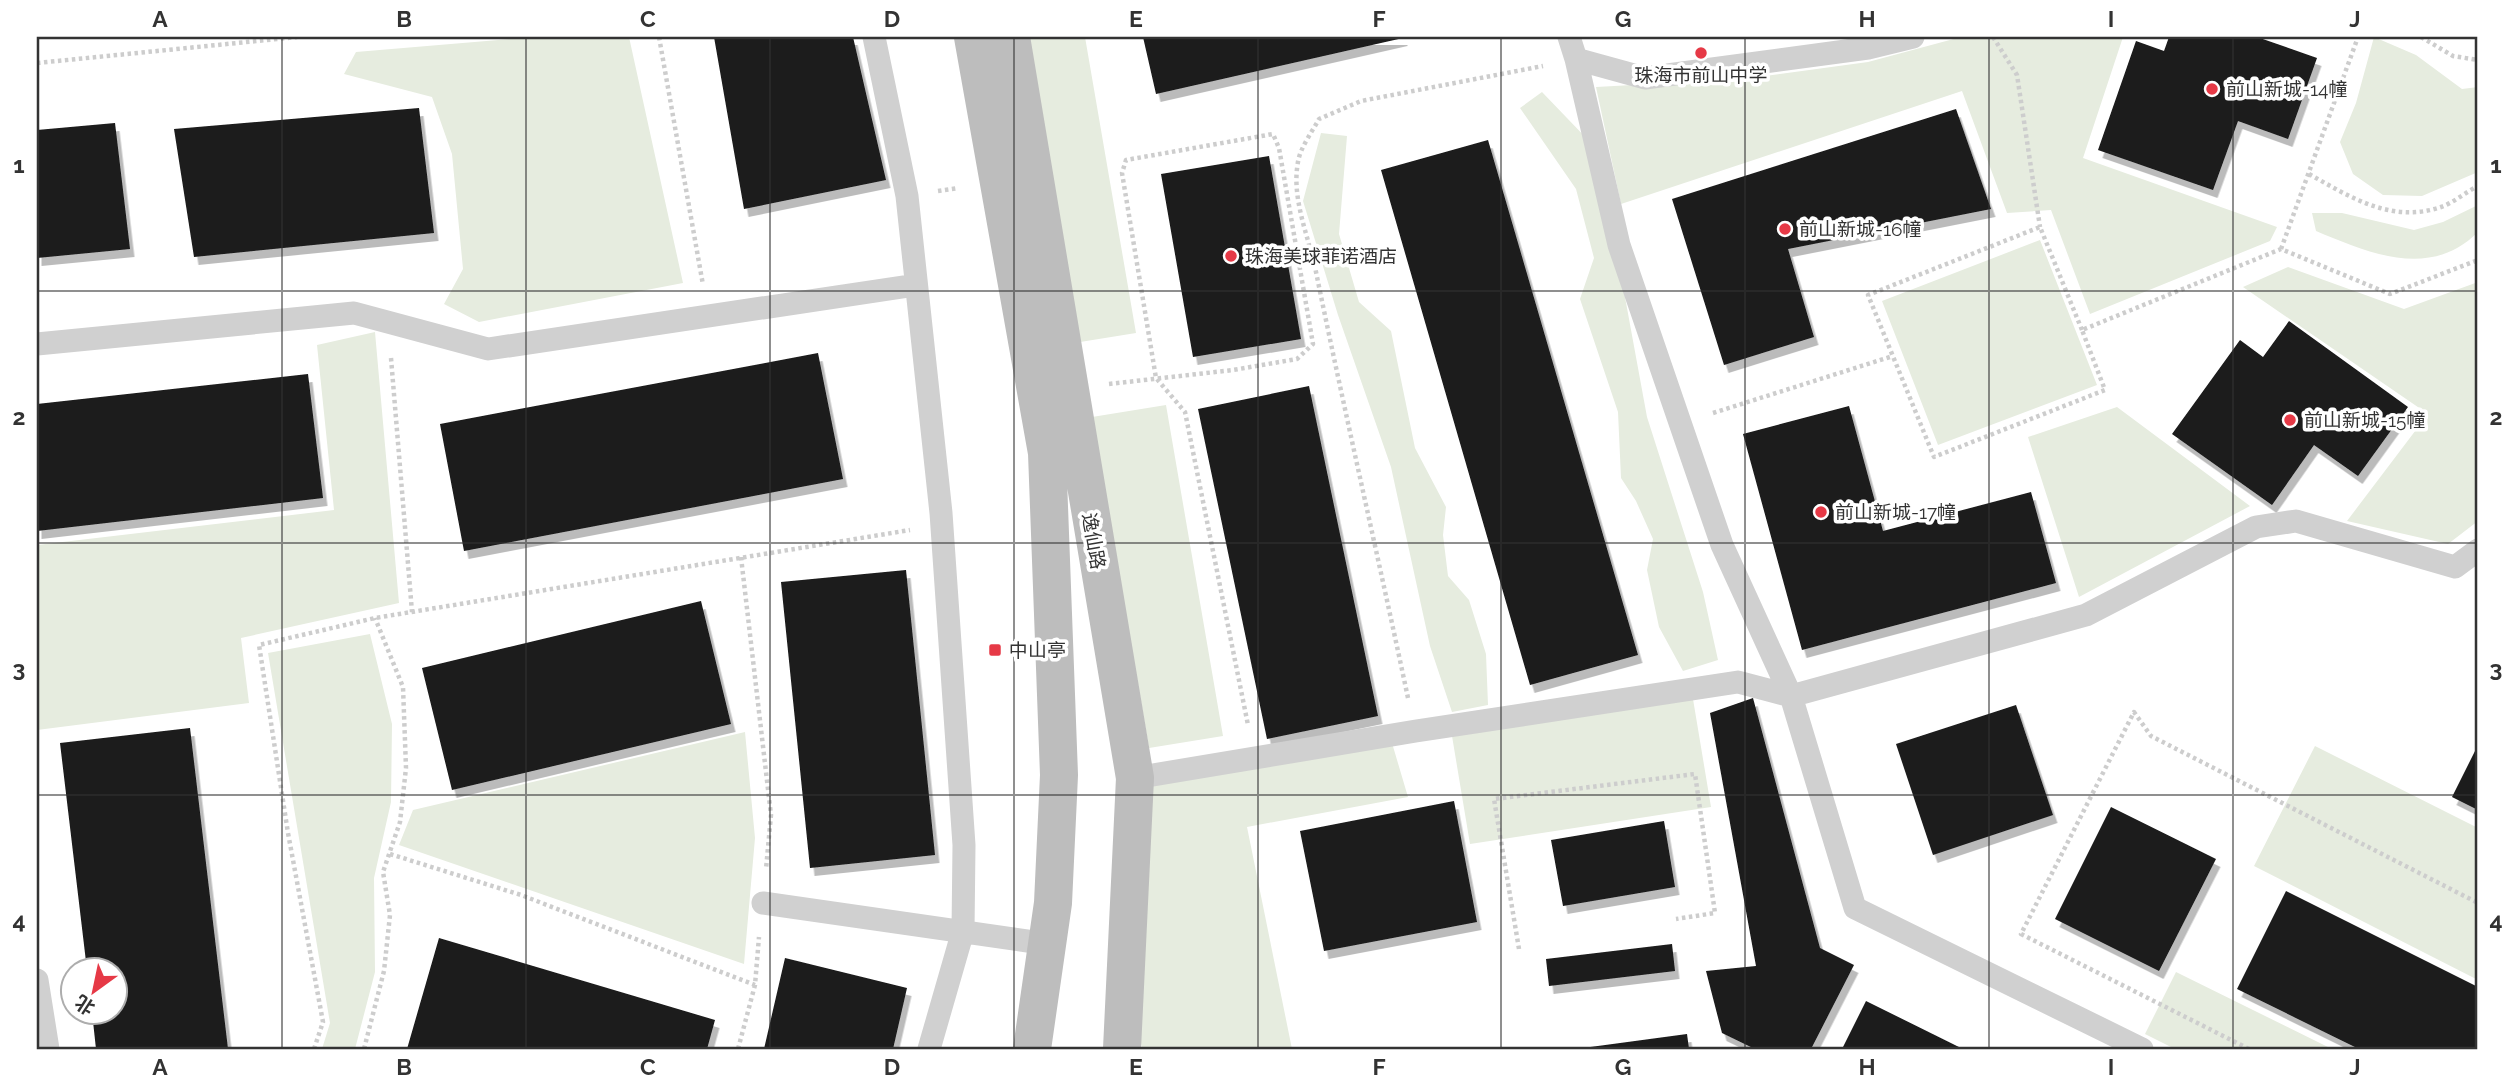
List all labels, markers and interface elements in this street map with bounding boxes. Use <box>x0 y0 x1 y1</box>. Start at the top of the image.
text: A <box>152 5 168 32</box>
text: B <box>396 5 412 32</box>
text: C <box>640 5 656 32</box>
text: D <box>884 5 900 32</box>
text: E <box>1129 5 1143 32</box>
text: F <box>1372 5 1386 32</box>
text: G <box>1615 5 1631 32</box>
text: H <box>1858 5 1876 32</box>
text: I <box>2108 5 2114 32</box>
text: J <box>2349 5 2361 32</box>
marker: 珠海市前山中学 <box>1693 45 1709 61</box>
place label: 珠海市前山中学 <box>1634 64 1768 86</box>
place label: 前山新城-14幢 <box>2226 78 2347 100</box>
marker: 前山新城-14幢 <box>2204 81 2220 97</box>
text: 1 <box>13 151 25 178</box>
text: 1 <box>2490 151 2502 178</box>
place label: 前山新城-16幢 <box>1799 218 1922 240</box>
marker: 前山新城-16幢 <box>1777 221 1793 237</box>
place label: 珠海美球菲诺酒店 <box>1245 245 1397 267</box>
marker: 珠海美球菲诺酒店 <box>1223 248 1239 264</box>
text: 2 <box>13 403 25 430</box>
text: 2 <box>2490 403 2502 430</box>
place label: 前山新城-15幢 <box>2304 409 2425 431</box>
marker: 前山新城-15幢 <box>2282 412 2298 428</box>
place label: 前山新城-17幢 <box>1835 501 1956 523</box>
marker: 前山新城-17幢 <box>1813 504 1829 520</box>
street label: 逸仙路 <box>1078 511 1110 571</box>
place label: 中山亭 <box>1009 639 1066 661</box>
marker: 中山亭 <box>987 642 1003 658</box>
text: 3 <box>13 655 25 682</box>
text: 3 <box>2490 655 2502 682</box>
text: 4 <box>12 907 26 934</box>
text: 4 <box>2489 907 2503 934</box>
north arrow <box>60 956 130 1026</box>
text: 北 <box>71 991 99 1020</box>
text: A <box>152 1053 168 1080</box>
text: B <box>396 1053 412 1080</box>
text: C <box>640 1053 656 1080</box>
text: D <box>884 1053 900 1080</box>
text: E <box>1129 1053 1143 1080</box>
text: F <box>1372 1053 1386 1080</box>
text: G <box>1615 1053 1631 1080</box>
text: H <box>1858 1053 1876 1080</box>
text: I <box>2108 1053 2114 1080</box>
text: J <box>2349 1053 2361 1080</box>

